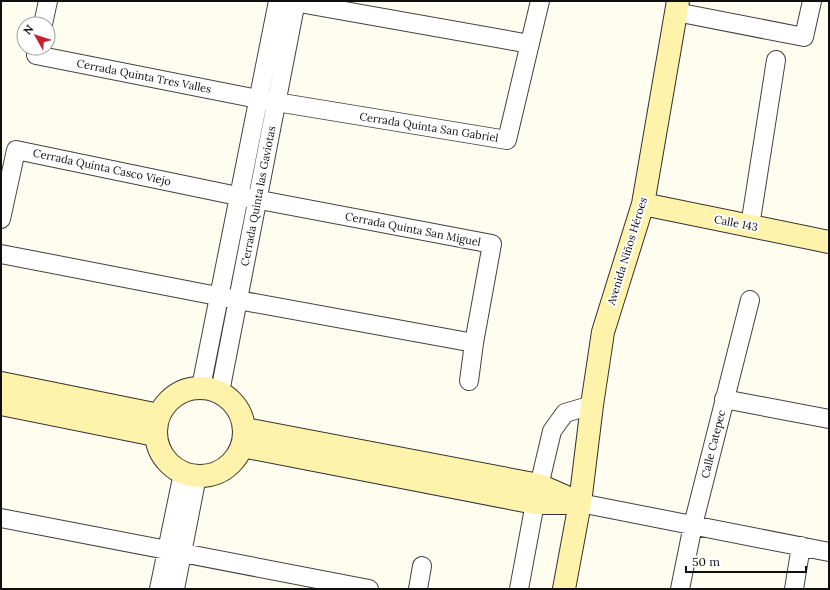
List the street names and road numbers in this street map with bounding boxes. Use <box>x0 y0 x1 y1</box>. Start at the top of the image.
street label: Cerrada Quinta Tres Valles <box>75 56 213 96</box>
street label: Cerrada Quinta San Gabriel <box>359 109 499 145</box>
street label: Cerrada Quinta las Gaviotas <box>238 125 278 267</box>
street label: Cerrada Quinta Casco Viejo <box>32 146 172 188</box>
street label: Avenida Niños Héroes <box>604 195 650 308</box>
street label: Cerrada Quinta San Miguel <box>344 209 482 249</box>
street label: Calle 143 <box>713 212 759 234</box>
street label: Calle Catepec <box>698 408 728 480</box>

